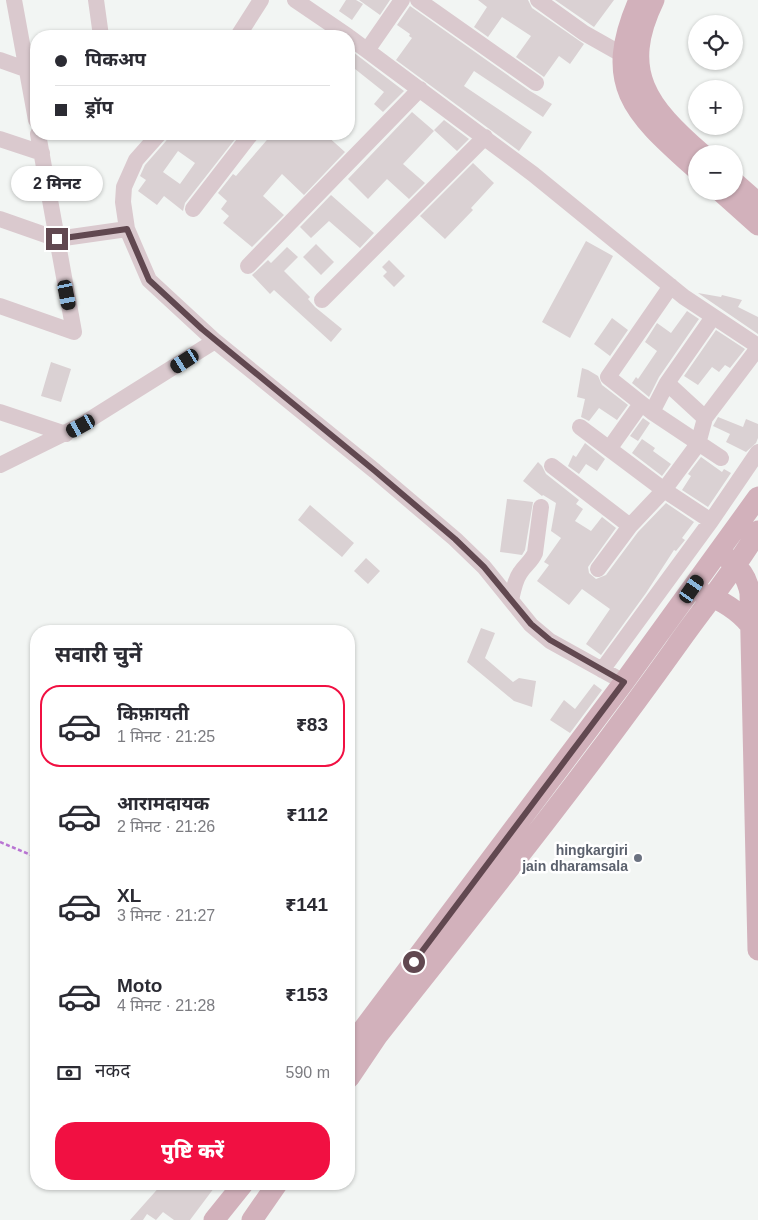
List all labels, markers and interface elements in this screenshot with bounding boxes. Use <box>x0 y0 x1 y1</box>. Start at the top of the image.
map controls <box>688 15 743 200</box>
button: locate <box>688 15 743 70</box>
text: पिकअप <box>85 49 146 70</box>
button: + <box>688 80 743 135</box>
text: ड्रॉप <box>85 97 113 118</box>
button: − <box>688 145 743 200</box>
callout: 2 मिनट <box>11 166 103 202</box>
text: 2 मिनट <box>33 175 81 192</box>
route end <box>46 228 68 250</box>
car <box>56 279 77 311</box>
car <box>168 347 201 375</box>
car <box>64 412 97 440</box>
car <box>677 572 706 606</box>
text: सवारी चुनें <box>55 642 142 667</box>
text: किफ़ायती <box>117 703 189 724</box>
icon: car <box>57 704 102 749</box>
text: ₹83 <box>296 714 328 735</box>
text: 1 मिनट · 21:25 <box>117 728 215 745</box>
text: आरामदायक <box>117 793 209 814</box>
icon: car <box>57 794 102 839</box>
text: ₹112 <box>286 804 328 825</box>
text: 2 मिनट · 21:26 <box>117 818 215 835</box>
place label: hingkargiri jain dharamsala <box>521 842 628 874</box>
marker: hingkargiri jain dharamsala <box>632 852 644 864</box>
icon: car <box>57 884 102 929</box>
text: XL <box>117 885 141 906</box>
text: ₹141 <box>285 894 328 915</box>
text: 3 मिनट · 21:27 <box>117 907 215 924</box>
route start <box>403 951 425 973</box>
icon: car <box>57 974 102 1019</box>
text: Moto <box>117 975 162 996</box>
text: ₹153 <box>285 984 328 1005</box>
text: 4 मिनट · 21:28 <box>117 997 215 1014</box>
icon: cash <box>55 1059 83 1087</box>
text: नकद <box>95 1060 130 1081</box>
text: 590 m <box>286 1064 330 1081</box>
button: पुष्टि करें <box>55 1122 330 1180</box>

